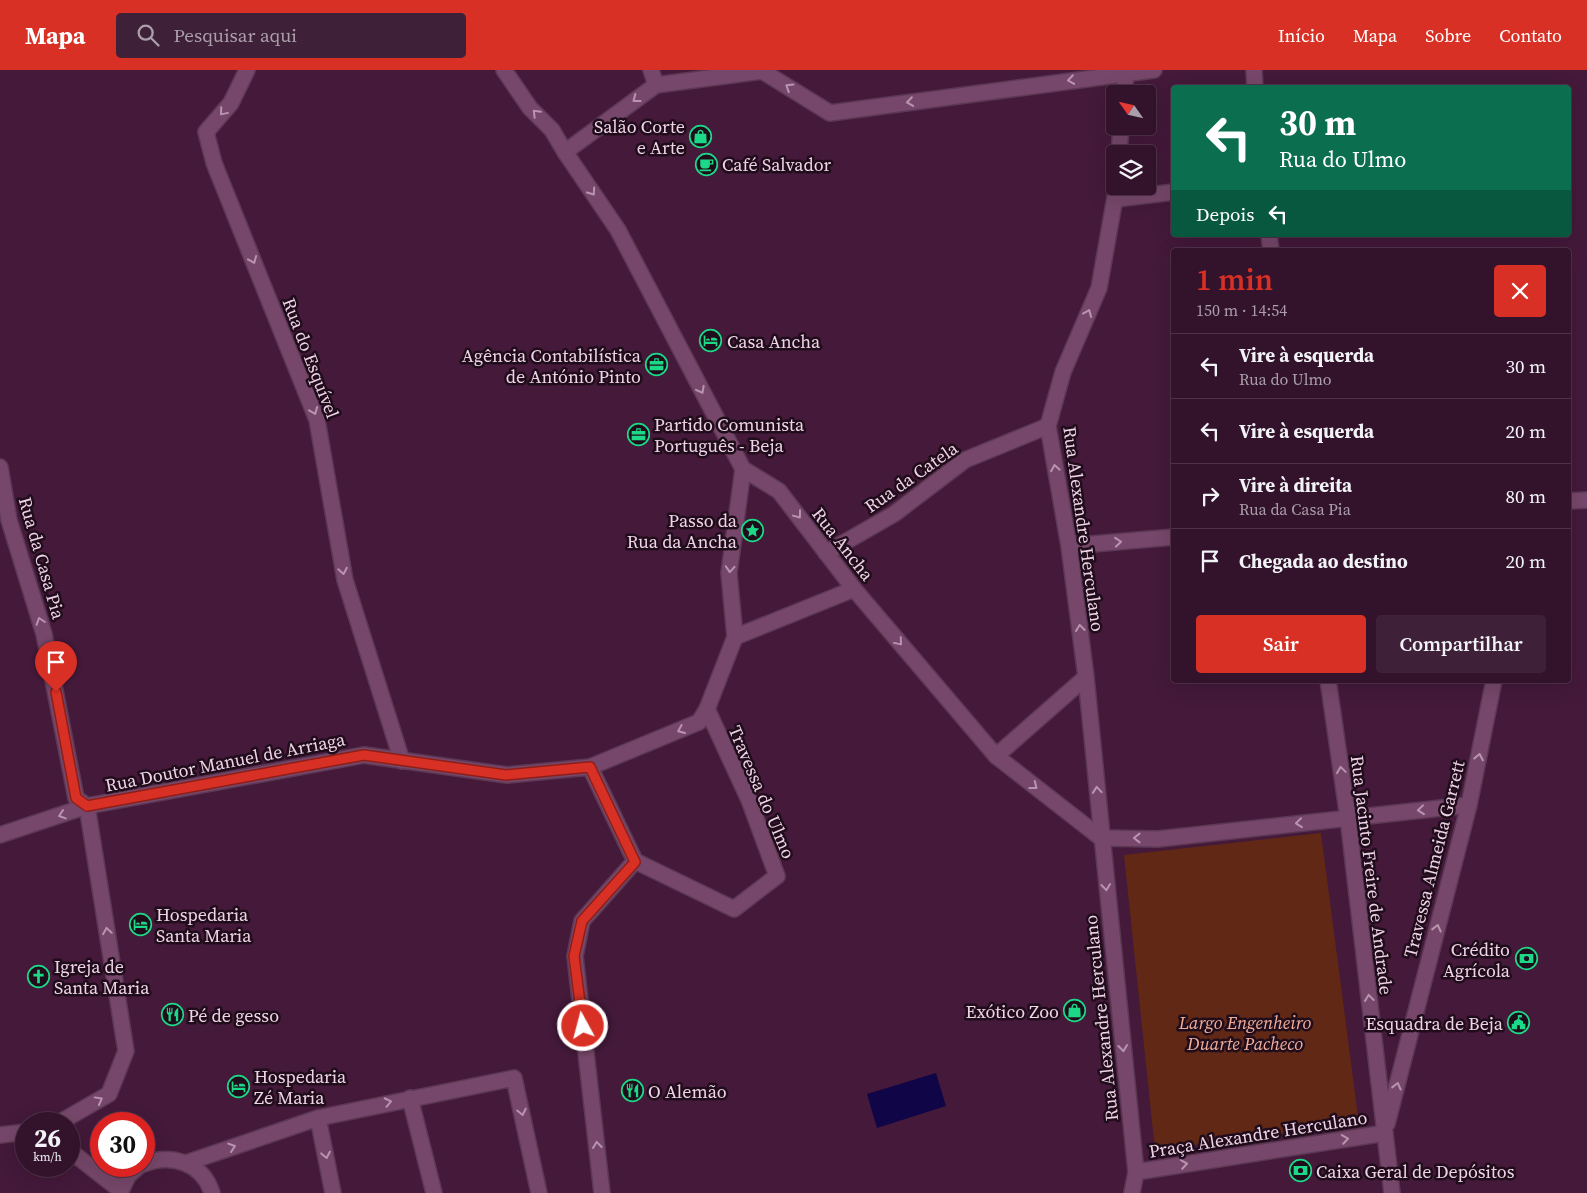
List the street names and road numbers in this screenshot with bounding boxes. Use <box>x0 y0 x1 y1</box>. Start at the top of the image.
street label: Rua do Esquível <box>277 294 345 422</box>
street label: Rua Alexandre Herculano <box>1057 425 1111 633</box>
street label: Rua da Catela <box>859 435 963 518</box>
street label: Rua da Casa Pia <box>13 494 72 623</box>
street label: Rua Ancha <box>806 502 880 587</box>
street label: Travessa do Ulmo <box>723 722 801 862</box>
street label: Rua Doutor Manuel de Arriaga <box>103 726 348 798</box>
street label: Rua Jacinto Freire de Andrade <box>1345 754 1399 996</box>
street label: Travessa Almeida Garrett <box>1397 758 1471 960</box>
street label: Rua Alexandre Herculano <box>1078 914 1124 1122</box>
street label: Praça Alexandre Herculano <box>1147 1104 1369 1164</box>

